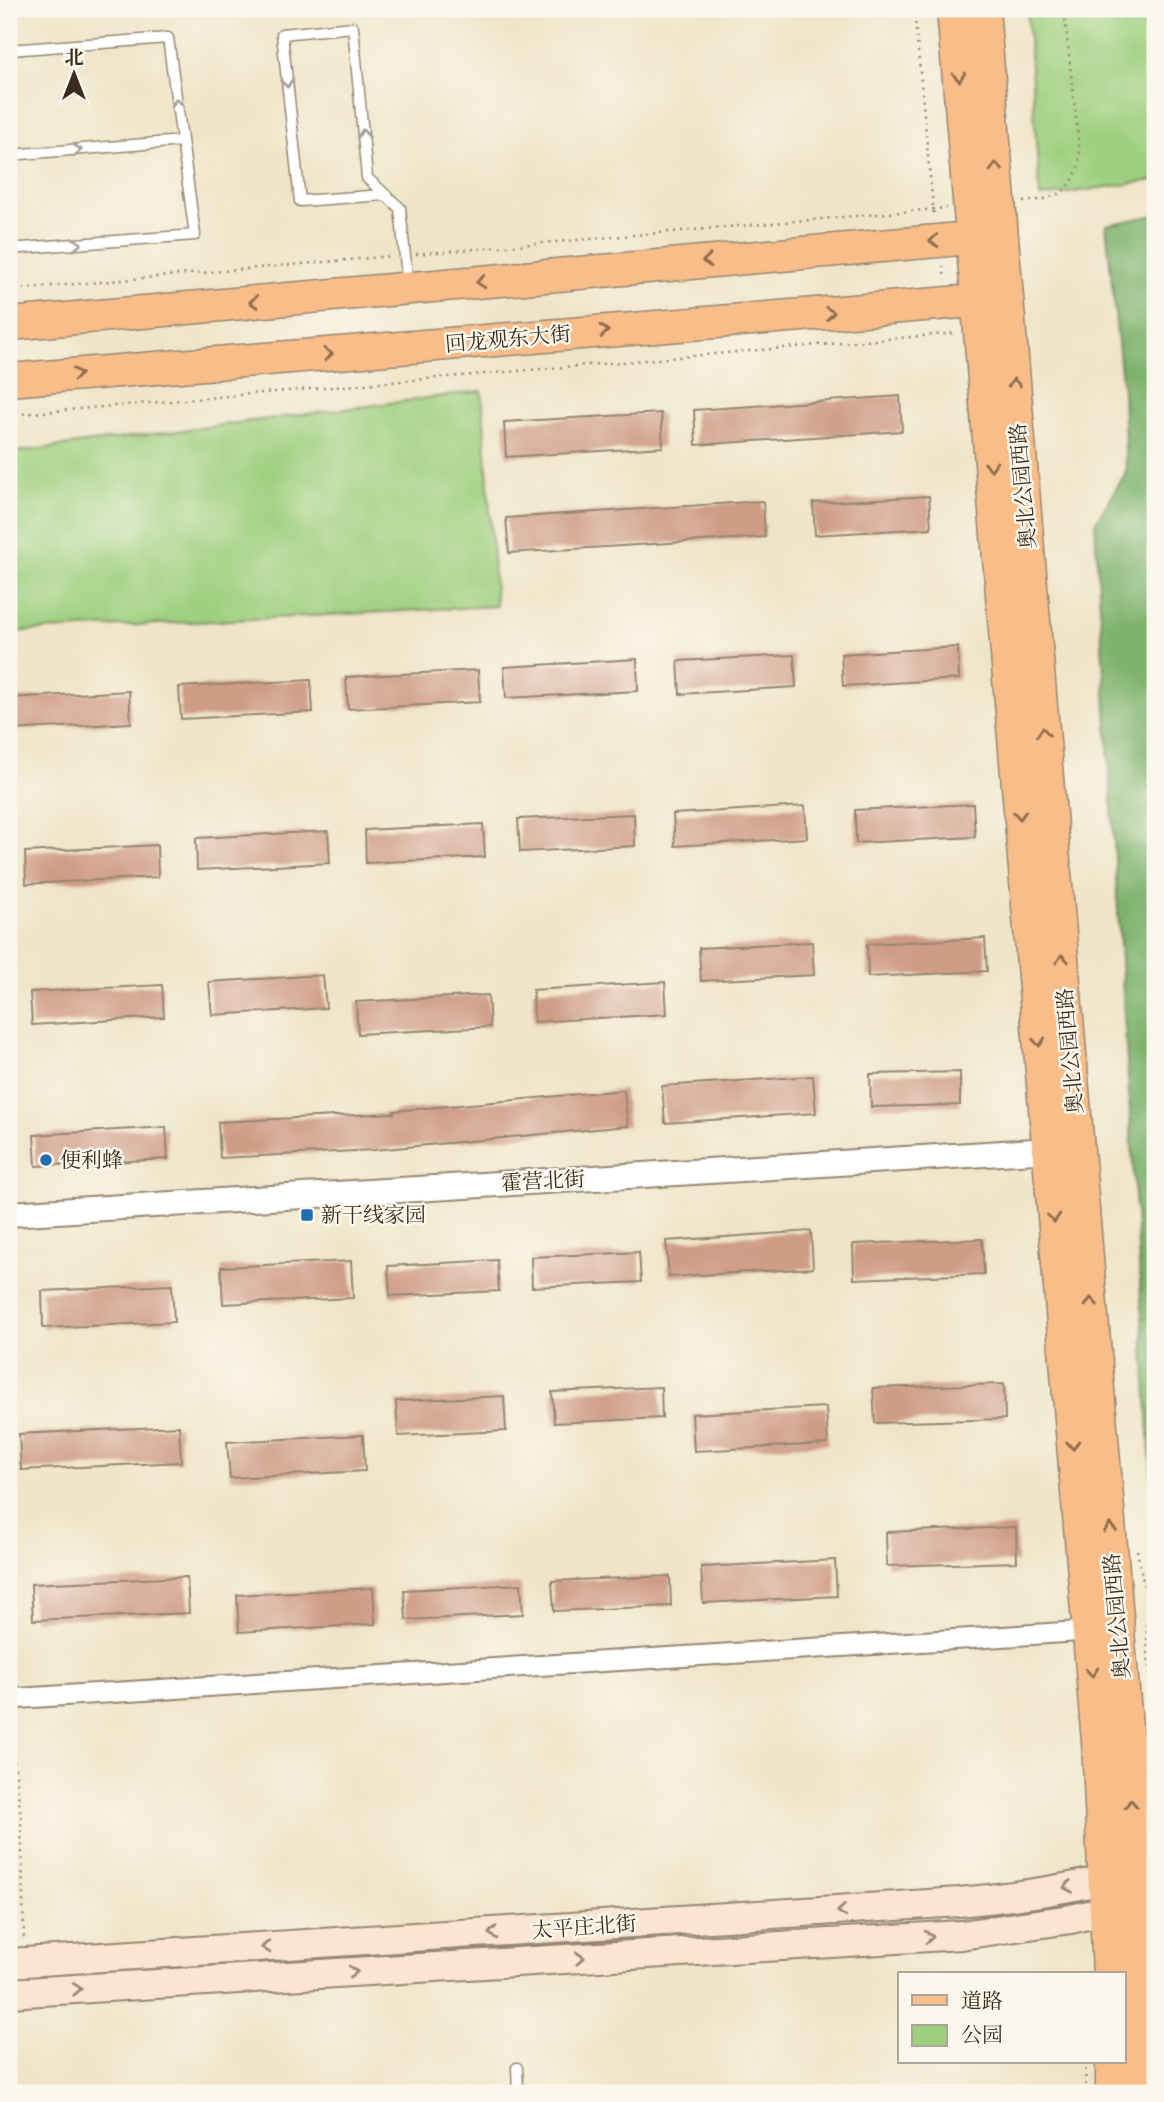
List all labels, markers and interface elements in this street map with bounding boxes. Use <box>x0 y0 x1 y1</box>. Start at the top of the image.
north arrow <box>38 38 108 108</box>
text: 北 <box>64 48 84 69</box>
one-way arrow <box>951 72 966 83</box>
one-way arrow <box>280 77 295 89</box>
one-way arrow <box>170 97 185 109</box>
one-way arrow <box>356 128 371 139</box>
one-way arrow <box>72 143 83 158</box>
one-way arrow <box>989 161 1004 172</box>
one-way arrow <box>928 233 939 248</box>
one-way arrow <box>72 237 83 252</box>
one-way arrow <box>701 254 713 269</box>
one-way arrow <box>475 274 486 289</box>
one-way arrow <box>248 294 259 309</box>
one-way arrow <box>825 306 836 321</box>
street label: 回龙观东大街 <box>444 323 572 356</box>
one-way arrow <box>598 324 609 339</box>
one-way arrow <box>323 347 334 362</box>
one-way arrow <box>72 367 83 382</box>
one-way arrow <box>1007 377 1022 388</box>
street label: 奥北公园西路 <box>1007 422 1040 550</box>
one-way arrow <box>983 461 998 472</box>
one-way arrow <box>1036 726 1051 737</box>
one-way arrow <box>1012 810 1027 821</box>
one-way arrow <box>1055 953 1070 964</box>
street label: 奥北公园西路 <box>1054 987 1087 1115</box>
one-way arrow <box>1031 1036 1046 1047</box>
place label: 便利蜂 <box>60 1149 123 1172</box>
marker: 便利蜂 <box>38 1152 54 1168</box>
street label: 霍营北街 <box>500 1168 586 1195</box>
place label: 新干线家园 <box>321 1204 426 1227</box>
marker: 新干线家园 <box>299 1207 315 1223</box>
one-way arrow <box>1046 1213 1061 1224</box>
one-way arrow <box>1084 1296 1099 1307</box>
one-way arrow <box>1065 1440 1080 1451</box>
one-way arrow <box>1103 1522 1118 1533</box>
street label: 奥北公园西路 <box>1101 1552 1134 1680</box>
one-way arrow <box>1084 1667 1099 1678</box>
one-way arrow <box>1124 1798 1139 1809</box>
one-way arrow <box>1062 1879 1074 1894</box>
one-way arrow <box>836 1903 847 1918</box>
street label: 太平庄北街 <box>531 1912 637 1943</box>
one-way arrow <box>487 1925 498 1940</box>
one-way arrow <box>924 1930 935 1945</box>
one-way arrow <box>260 1939 271 1954</box>
one-way arrow <box>575 1951 586 1966</box>
one-way arrow <box>348 1965 359 1980</box>
legend <box>898 1972 1126 2064</box>
one-way arrow <box>72 1982 83 1997</box>
text: 道路 <box>961 1990 1003 2013</box>
text: 公园 <box>961 2024 1003 2047</box>

